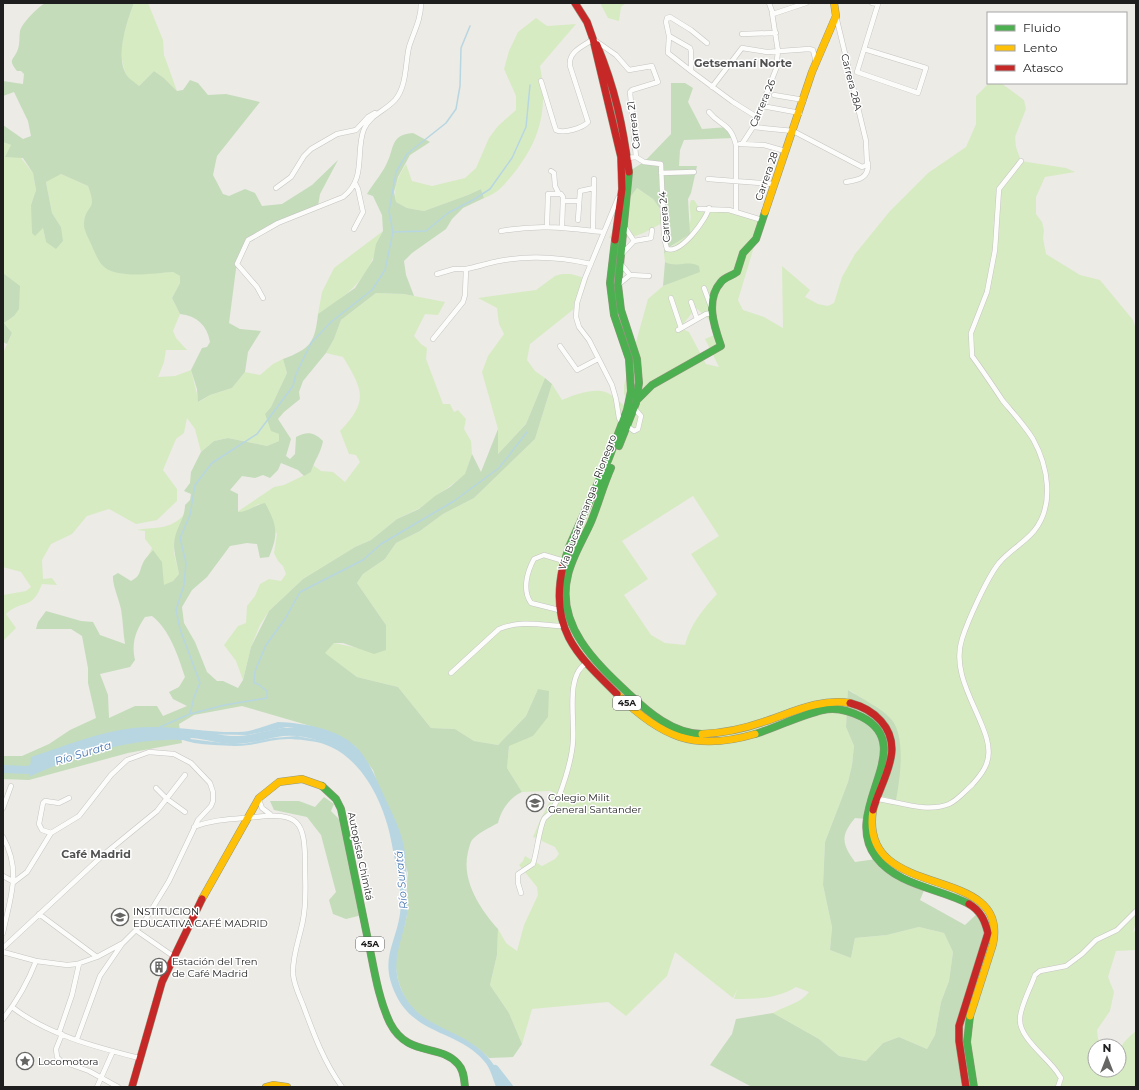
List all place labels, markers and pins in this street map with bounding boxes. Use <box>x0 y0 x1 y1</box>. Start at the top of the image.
place label: Colegio Milit General Santander <box>548 791 642 816</box>
school or university icon: Colegio Milit General Santander <box>525 793 545 813</box>
place label: INSTITUCION EDUCATIVA CAFÉ MADRID <box>133 905 268 930</box>
school or university icon: INSTITUCION EDUCATIVA CAFÉ MADRID <box>110 907 130 927</box>
place label: Estación del Tren de Café Madrid <box>172 955 258 980</box>
building icon: Estación del Tren de Café Madrid <box>149 957 169 977</box>
place icon: Locomotora <box>15 1051 35 1071</box>
place label: Locomotora <box>38 1055 98 1068</box>

